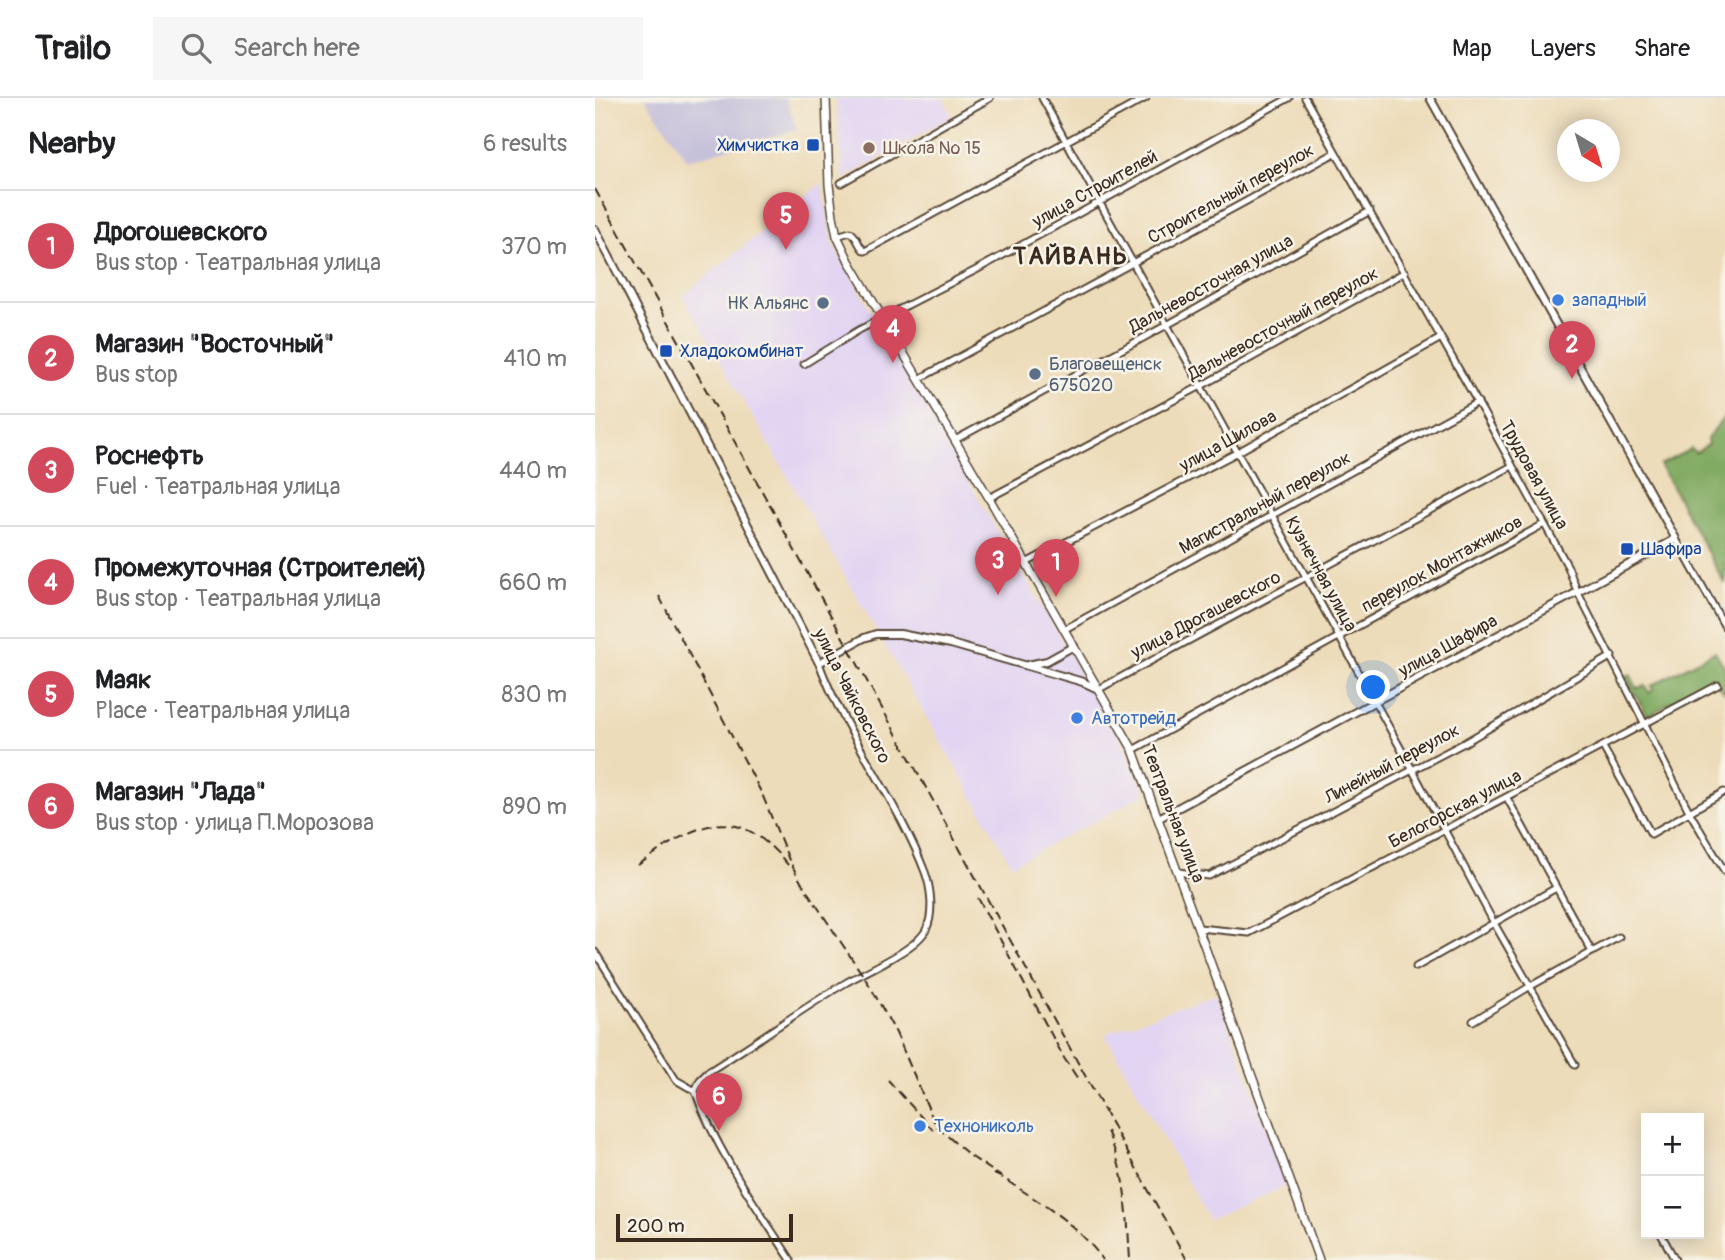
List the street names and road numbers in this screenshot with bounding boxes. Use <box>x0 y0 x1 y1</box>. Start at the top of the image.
street label: Строительный переулок <box>1144 139 1318 249</box>
street label: улица Строителей <box>1027 145 1162 233</box>
street label: Дальневосточная улица <box>1124 229 1297 339</box>
street label: Дальневосточный переулок <box>1183 262 1382 387</box>
street label: улица Шилова <box>1174 405 1281 478</box>
street label: Трудовая улица <box>1495 416 1573 534</box>
street label: Магистральный переулок <box>1175 446 1355 560</box>
street label: переулок Монтажников <box>1357 510 1527 618</box>
street label: Кузнечная улица <box>1280 512 1362 636</box>
street label: улица Дрогашевского <box>1126 566 1285 665</box>
street label: улица Шафира <box>1394 609 1501 683</box>
street label: улица Чайковского <box>808 624 896 768</box>
street label: Линейный переулок <box>1320 719 1464 810</box>
street label: Театральная улица <box>1136 742 1210 886</box>
street label: Белогорская улица <box>1385 764 1525 854</box>

